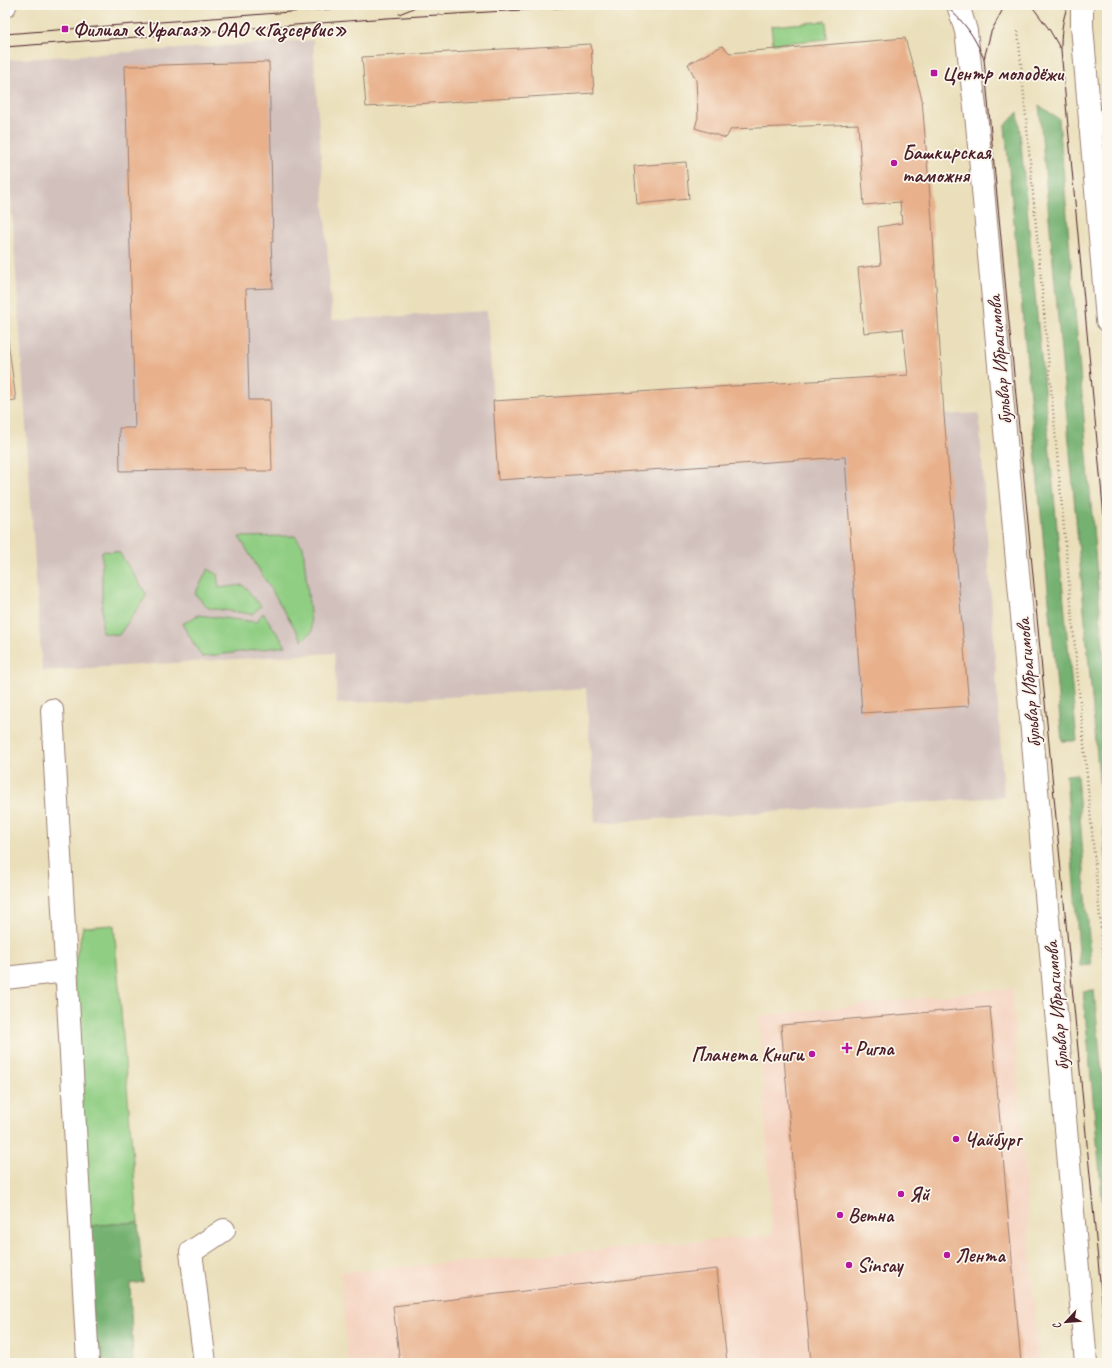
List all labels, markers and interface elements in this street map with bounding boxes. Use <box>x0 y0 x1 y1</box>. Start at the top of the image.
place label: Филиал «Уфагаз» ОАО «Газсервис» <box>73 17 348 43</box>
marker: Филиал «Уфагаз» ОАО «Газсервис» <box>60 24 70 34</box>
place label: Центр молодёжи <box>942 61 1065 86</box>
marker: Центр молодёжи <box>929 68 939 78</box>
place label: Башкирская таможня <box>902 140 992 188</box>
marker: Башкирская таможня <box>889 158 899 168</box>
street label: бульвар Ибрагимова <box>981 292 1018 426</box>
street label: бульвар Ибрагимова <box>1010 615 1047 749</box>
street label: бульвар Ибрагимова <box>1038 938 1075 1072</box>
place label: Ригла <box>855 1036 895 1061</box>
place label: Планета Книги <box>691 1042 805 1067</box>
marker: Ригла <box>842 1043 852 1053</box>
marker: Планета Книги <box>807 1049 817 1059</box>
place label: Чайбург <box>964 1127 1024 1152</box>
marker: Чайбург <box>951 1134 961 1144</box>
place label: Яй <box>909 1182 931 1207</box>
marker: Яй <box>896 1189 906 1199</box>
place label: Ветна <box>848 1203 895 1228</box>
marker: Ветна <box>835 1210 845 1220</box>
place label: Лента <box>955 1243 1006 1268</box>
marker: Лента <box>942 1250 952 1260</box>
place label: Sinsay <box>857 1253 905 1278</box>
marker: Sinsay <box>844 1260 854 1270</box>
north arrow <box>1046 1302 1086 1342</box>
text: С <box>1049 1319 1064 1332</box>

